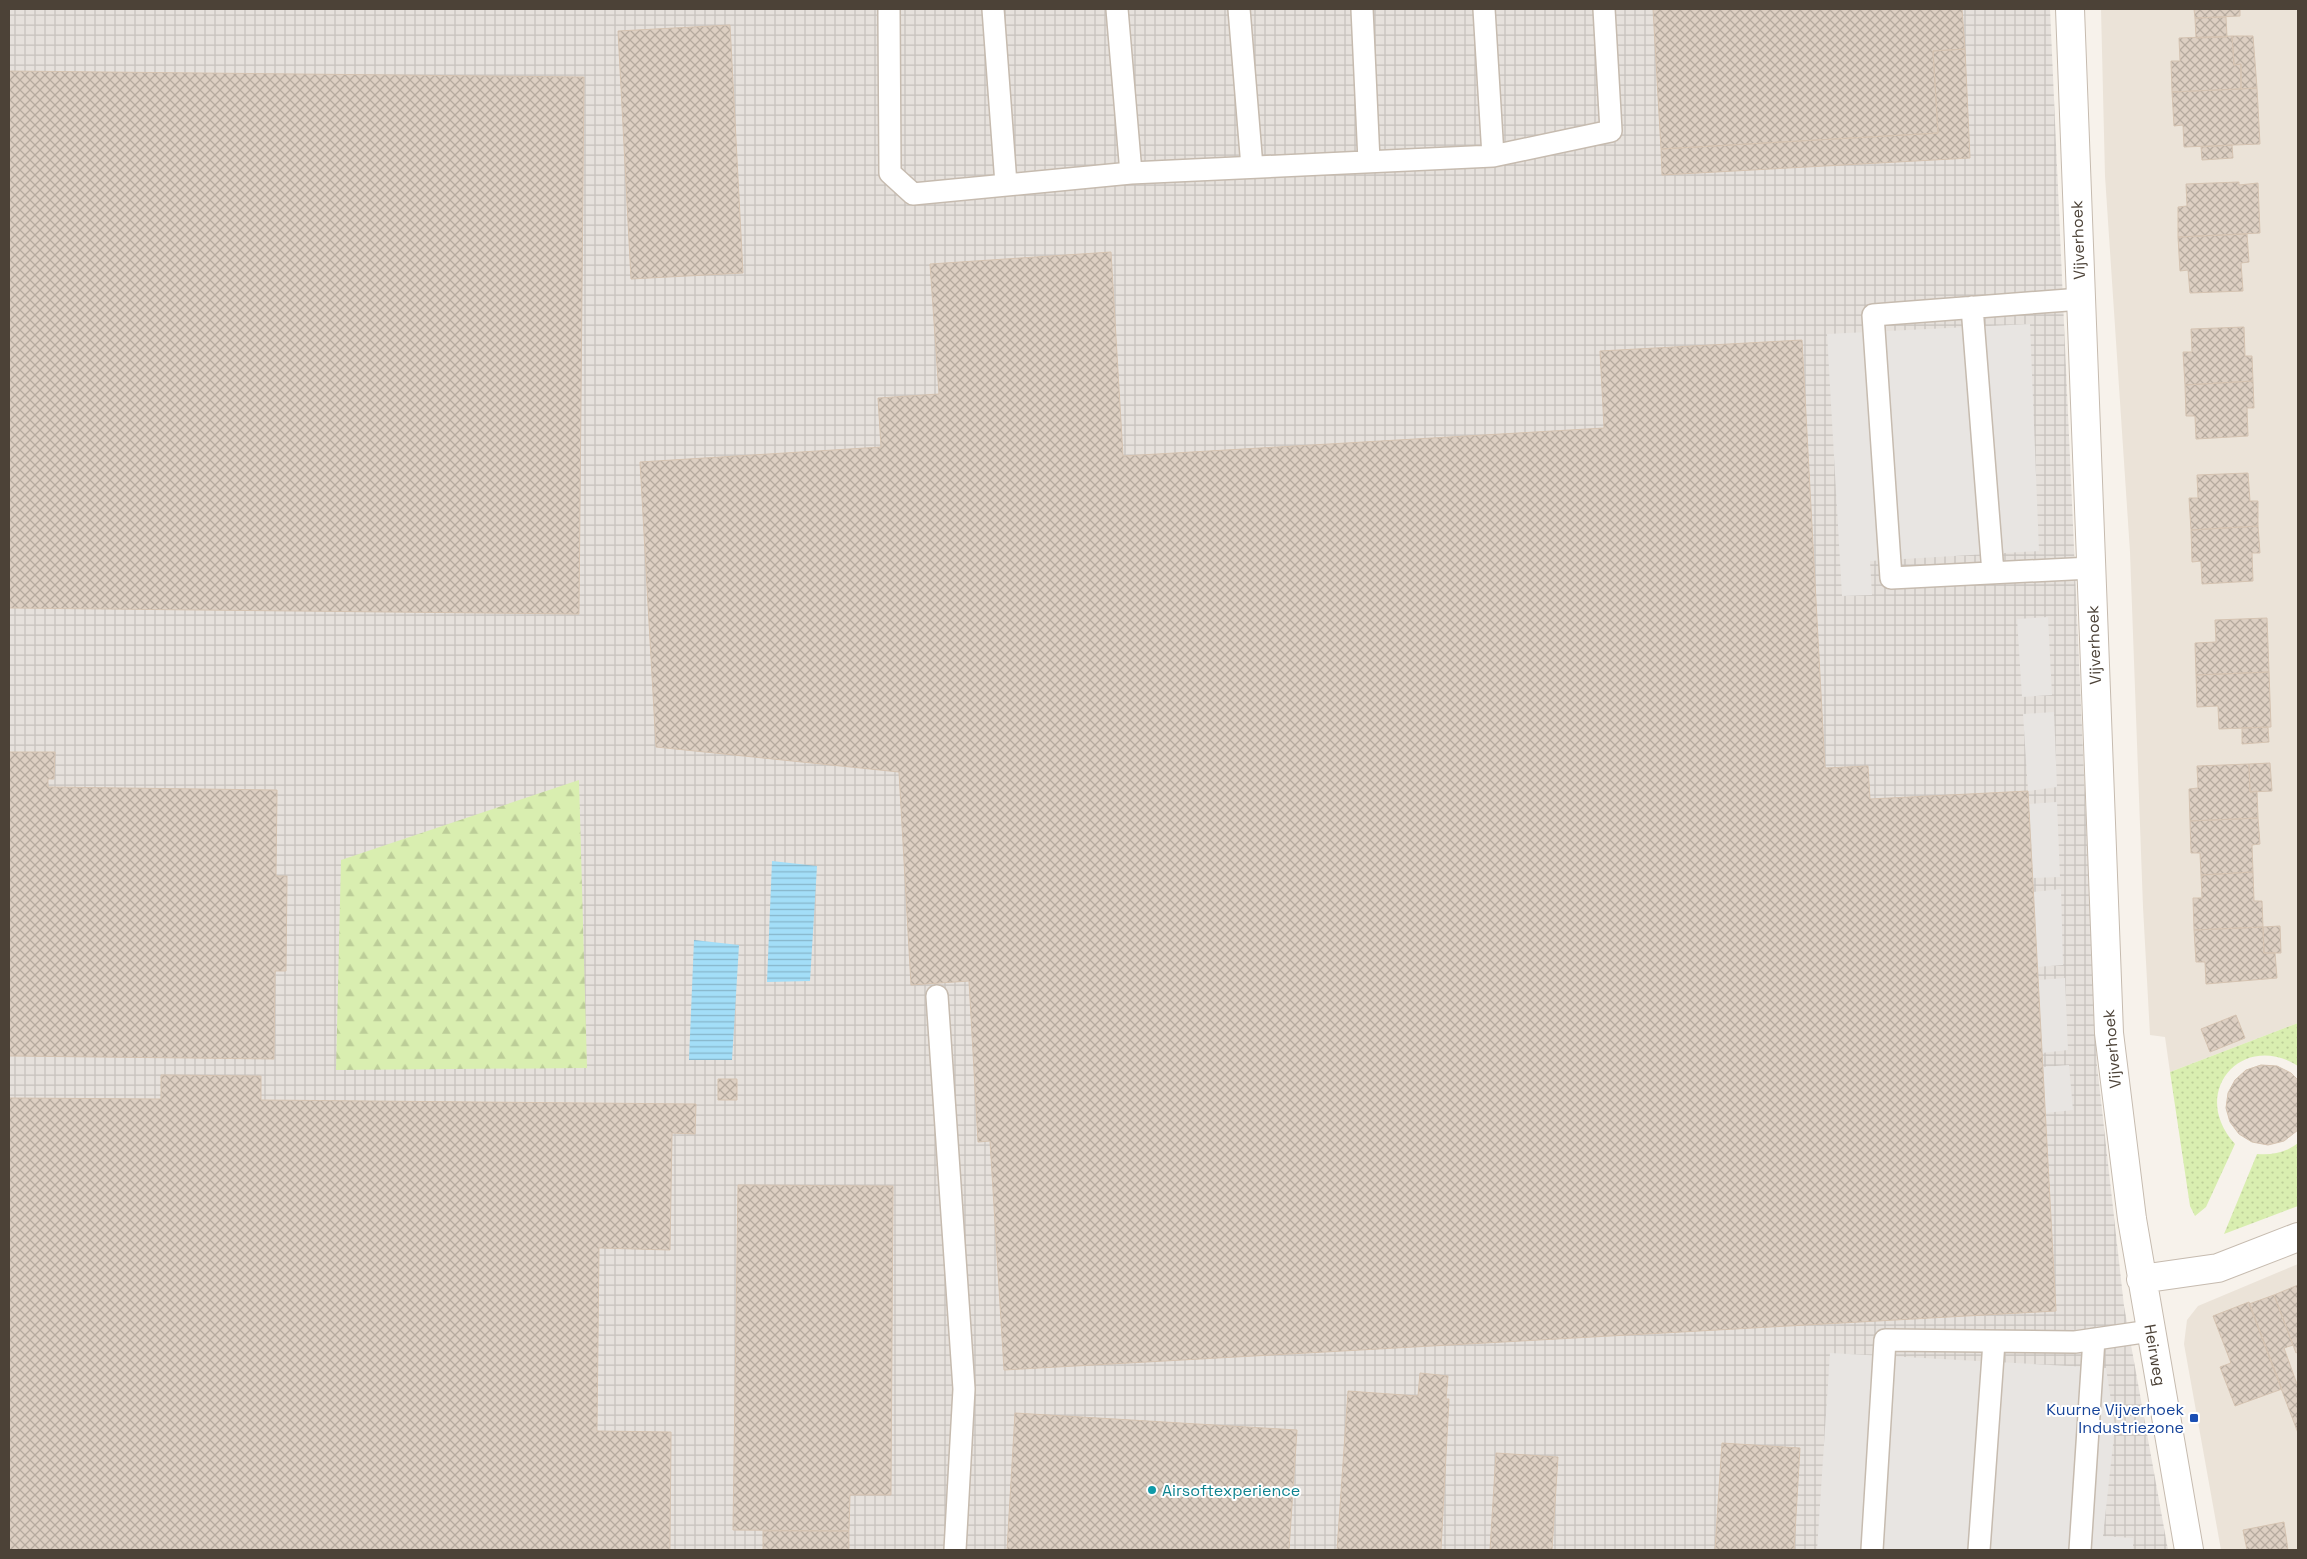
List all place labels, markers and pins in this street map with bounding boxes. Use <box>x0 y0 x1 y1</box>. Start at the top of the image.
place label: Kuurne Vijverhoek Industriezone <box>2046 1399 2184 1438</box>
marker: Kuurne Vijverhoek Industriezone <box>2188 1412 2200 1424</box>
place label: Airsoftexperience <box>1162 1480 1300 1501</box>
marker: Airsoftexperience <box>1146 1484 1158 1496</box>

